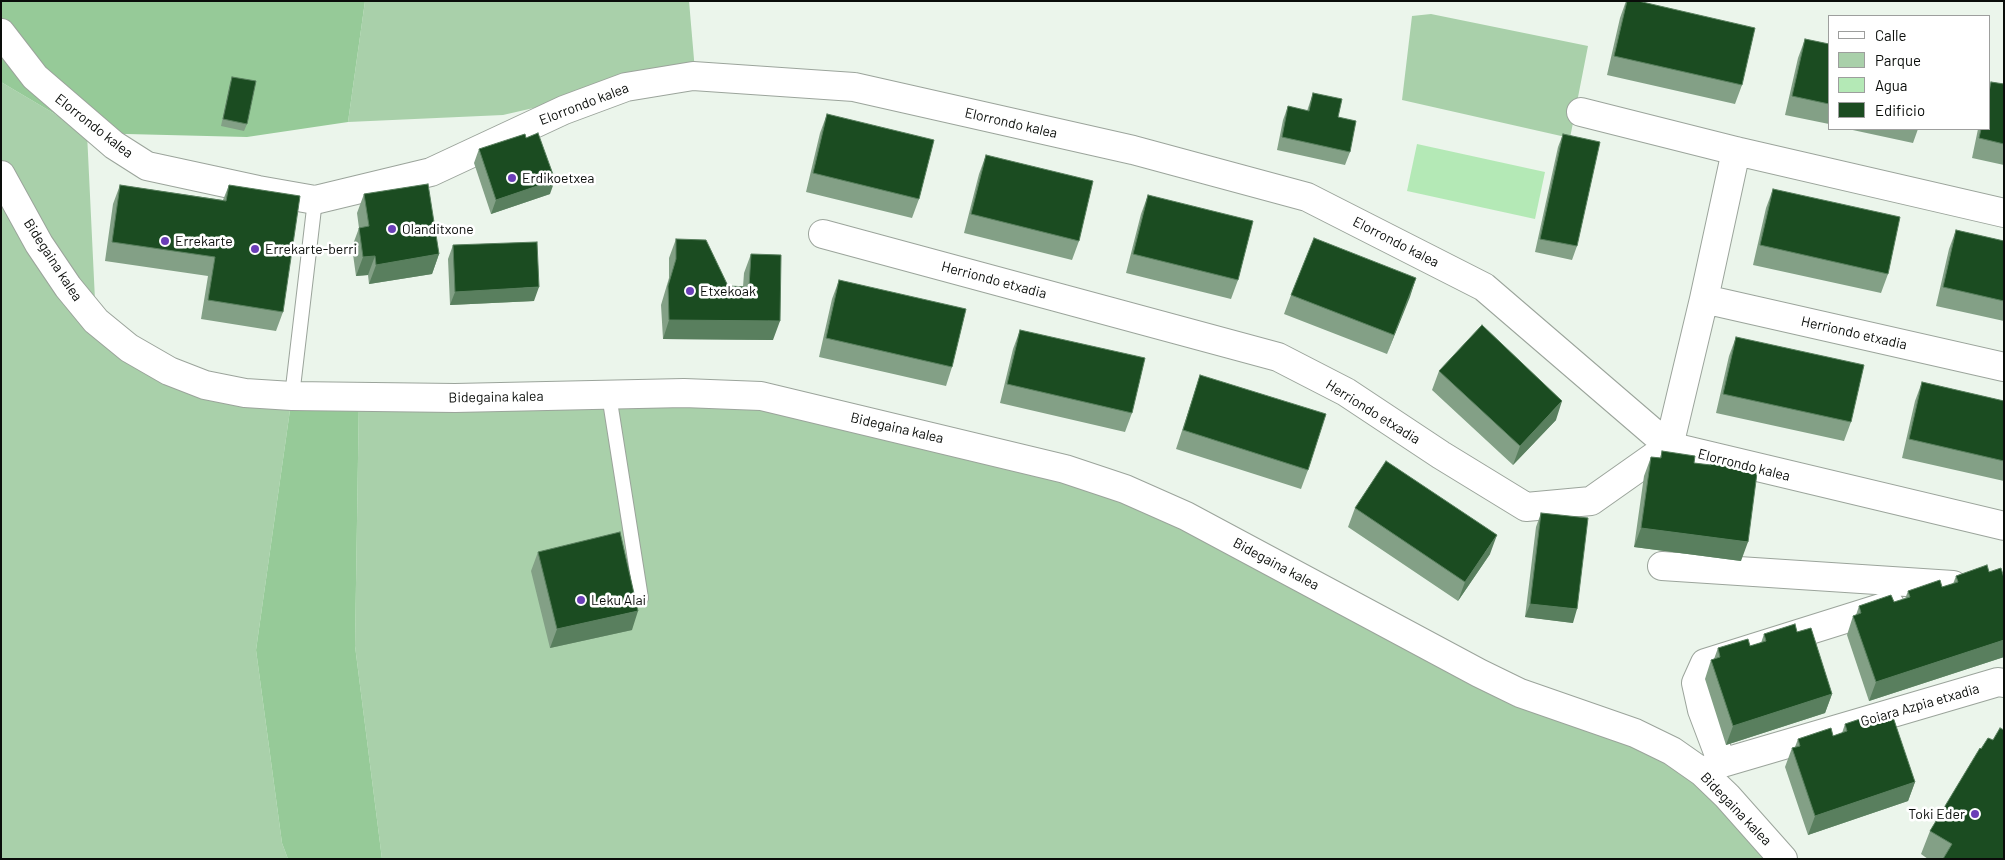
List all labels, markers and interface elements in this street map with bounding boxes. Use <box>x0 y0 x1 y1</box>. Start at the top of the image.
legend <box>1828 15 1990 130</box>
text: Calle <box>1875 26 1907 44</box>
text: Parque <box>1875 51 1921 69</box>
text: Agua <box>1875 76 1908 94</box>
street label: Elorrondo kalea <box>537 79 631 129</box>
street label: Elorrondo kalea <box>52 90 136 162</box>
text: Edificio <box>1875 101 1925 119</box>
street label: Elorrondo kalea <box>963 104 1059 142</box>
place label: Erdikoetxea <box>522 170 594 186</box>
marker: Erdikoetxea <box>506 172 518 184</box>
street label: Elorrondo kalea <box>1350 213 1442 271</box>
street label: Bidegaina kalea <box>20 216 86 304</box>
place label: Olanditxone <box>402 221 474 237</box>
marker: Olanditxone <box>386 223 398 235</box>
place label: Errekarte <box>175 233 233 249</box>
marker: Errekarte <box>159 235 171 247</box>
place label: Errekarte-berri <box>265 241 357 257</box>
marker: Errekarte-berri <box>249 243 261 255</box>
street label: Herriondo etxadia <box>940 258 1048 302</box>
place label: Etxekoak <box>700 283 756 299</box>
marker: Etxekoak <box>684 285 696 297</box>
street label: Herriondo etxadia <box>1799 313 1909 353</box>
street label: Herriondo etxadia <box>1323 376 1423 448</box>
street label: Bidegaina kalea <box>448 388 544 406</box>
street label: Bidegaina kalea <box>849 409 945 447</box>
street label: Elorrondo kalea <box>1696 445 1792 485</box>
street label: Bidegaina kalea <box>1230 534 1322 594</box>
place label: Leku Alai <box>591 592 646 608</box>
marker: Leku Alai <box>575 594 587 606</box>
street label: Goiara Azpia etxadia <box>1859 680 1981 730</box>
street label: Bidegaina kalea <box>1697 769 1775 849</box>
place label: Toki Eder <box>1908 806 1965 822</box>
marker: Toki Eder <box>1969 808 1981 820</box>

